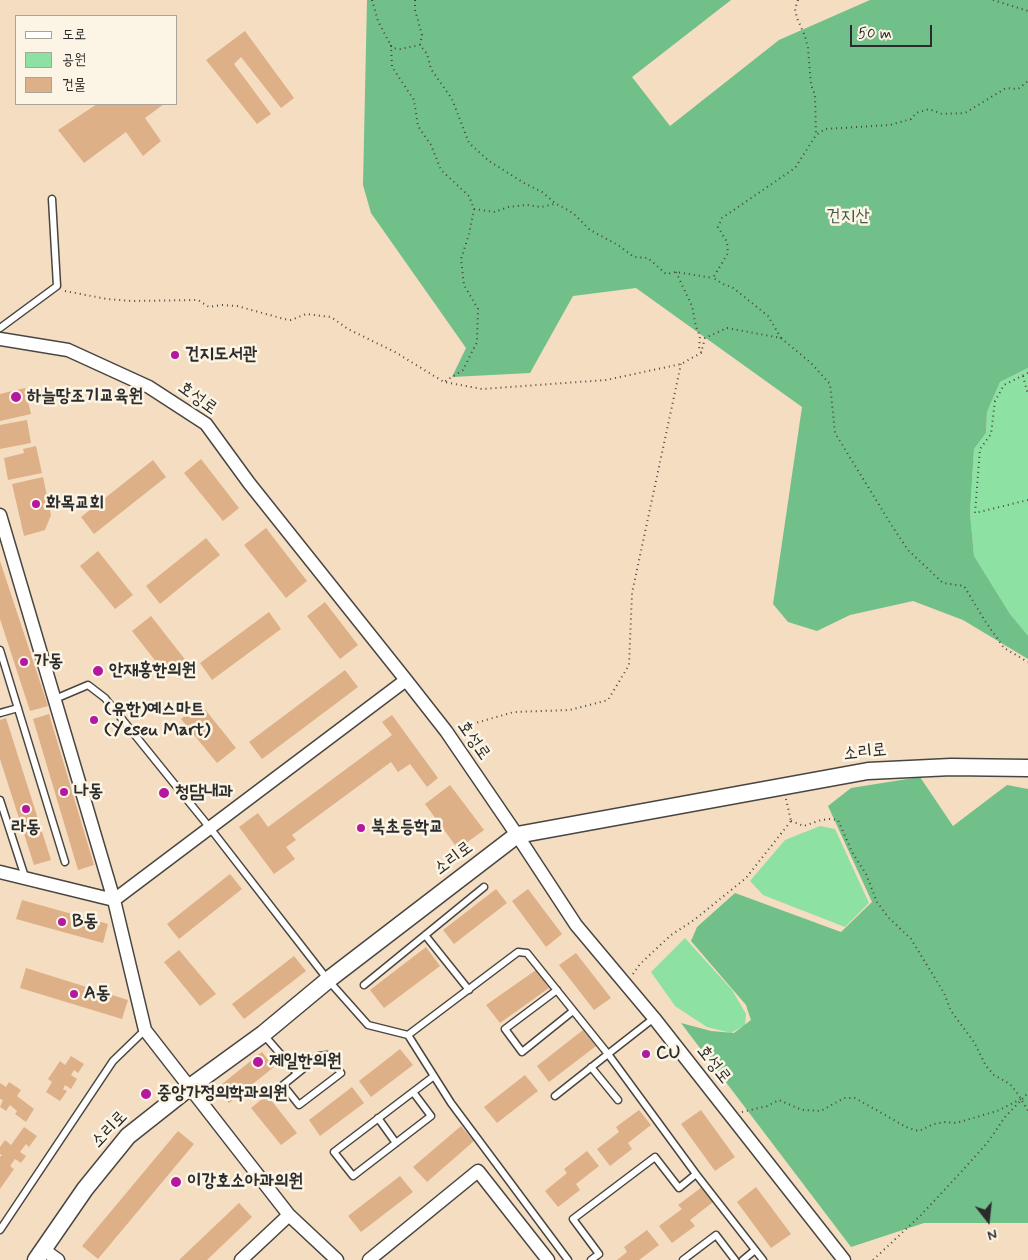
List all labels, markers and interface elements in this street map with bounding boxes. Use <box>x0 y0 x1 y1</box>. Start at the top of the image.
legend <box>15 15 178 105</box>
scale bar <box>853 15 936 47</box>
text: 50 m <box>858 24 892 44</box>
text: 도로 <box>62 25 86 45</box>
text: 공원 <box>62 50 86 70</box>
text: 건물 <box>62 75 86 95</box>
park label: 건지산 <box>826 206 870 228</box>
place label: 건지도서관 <box>185 344 257 366</box>
marker: 건지도서관 <box>169 349 181 361</box>
street label: 호성로 <box>173 377 221 421</box>
place label: 하늘땅조기교육원 <box>27 386 143 408</box>
marker: 하늘땅조기교육원 <box>9 390 23 404</box>
place label: 화목교회 <box>46 493 104 515</box>
marker: 화목교회 <box>30 498 42 510</box>
place label: 가동 <box>34 651 63 673</box>
marker: 가동 <box>18 656 30 668</box>
place label: 안재홍한의원 <box>109 660 196 682</box>
marker: 안재홍한의원 <box>91 664 105 678</box>
place label: (유한)예스마트 (Yeseu Mart) <box>104 699 211 742</box>
marker: (유한)예스마트 (Yeseu Mart) <box>88 714 100 726</box>
street label: 호성로 <box>452 717 494 765</box>
street label: 소리로 <box>842 740 888 766</box>
place label: 나동 <box>74 781 103 803</box>
place label: 청담내과 <box>175 782 233 804</box>
marker: 나동 <box>58 786 70 798</box>
marker: 청담내과 <box>157 786 171 800</box>
marker: 라동 <box>20 803 32 815</box>
place label: 라동 <box>12 817 40 839</box>
place label: 북초등학교 <box>371 817 443 839</box>
marker: 북초등학교 <box>355 822 367 834</box>
street label: 소리로 <box>430 837 478 881</box>
place label: B동 <box>72 911 98 933</box>
marker: B동 <box>56 916 68 928</box>
place label: A동 <box>84 983 110 1005</box>
marker: A동 <box>68 988 80 1000</box>
street label: 호성로 <box>691 1041 735 1089</box>
place label: CU <box>656 1043 680 1065</box>
marker: CU <box>640 1048 652 1060</box>
place label: 제일한의원 <box>269 1051 341 1073</box>
marker: 제일한의원 <box>251 1055 265 1069</box>
place label: 중앙가정의학과의원 <box>157 1083 287 1105</box>
marker: 중앙가정의학과의원 <box>139 1087 153 1101</box>
street label: 소리로 <box>87 1107 133 1153</box>
place label: 이강호소아과의원 <box>187 1171 303 1193</box>
marker: 이강호소아과의원 <box>169 1175 183 1189</box>
north arrow <box>963 1195 1013 1245</box>
text: N <box>985 1224 999 1244</box>

